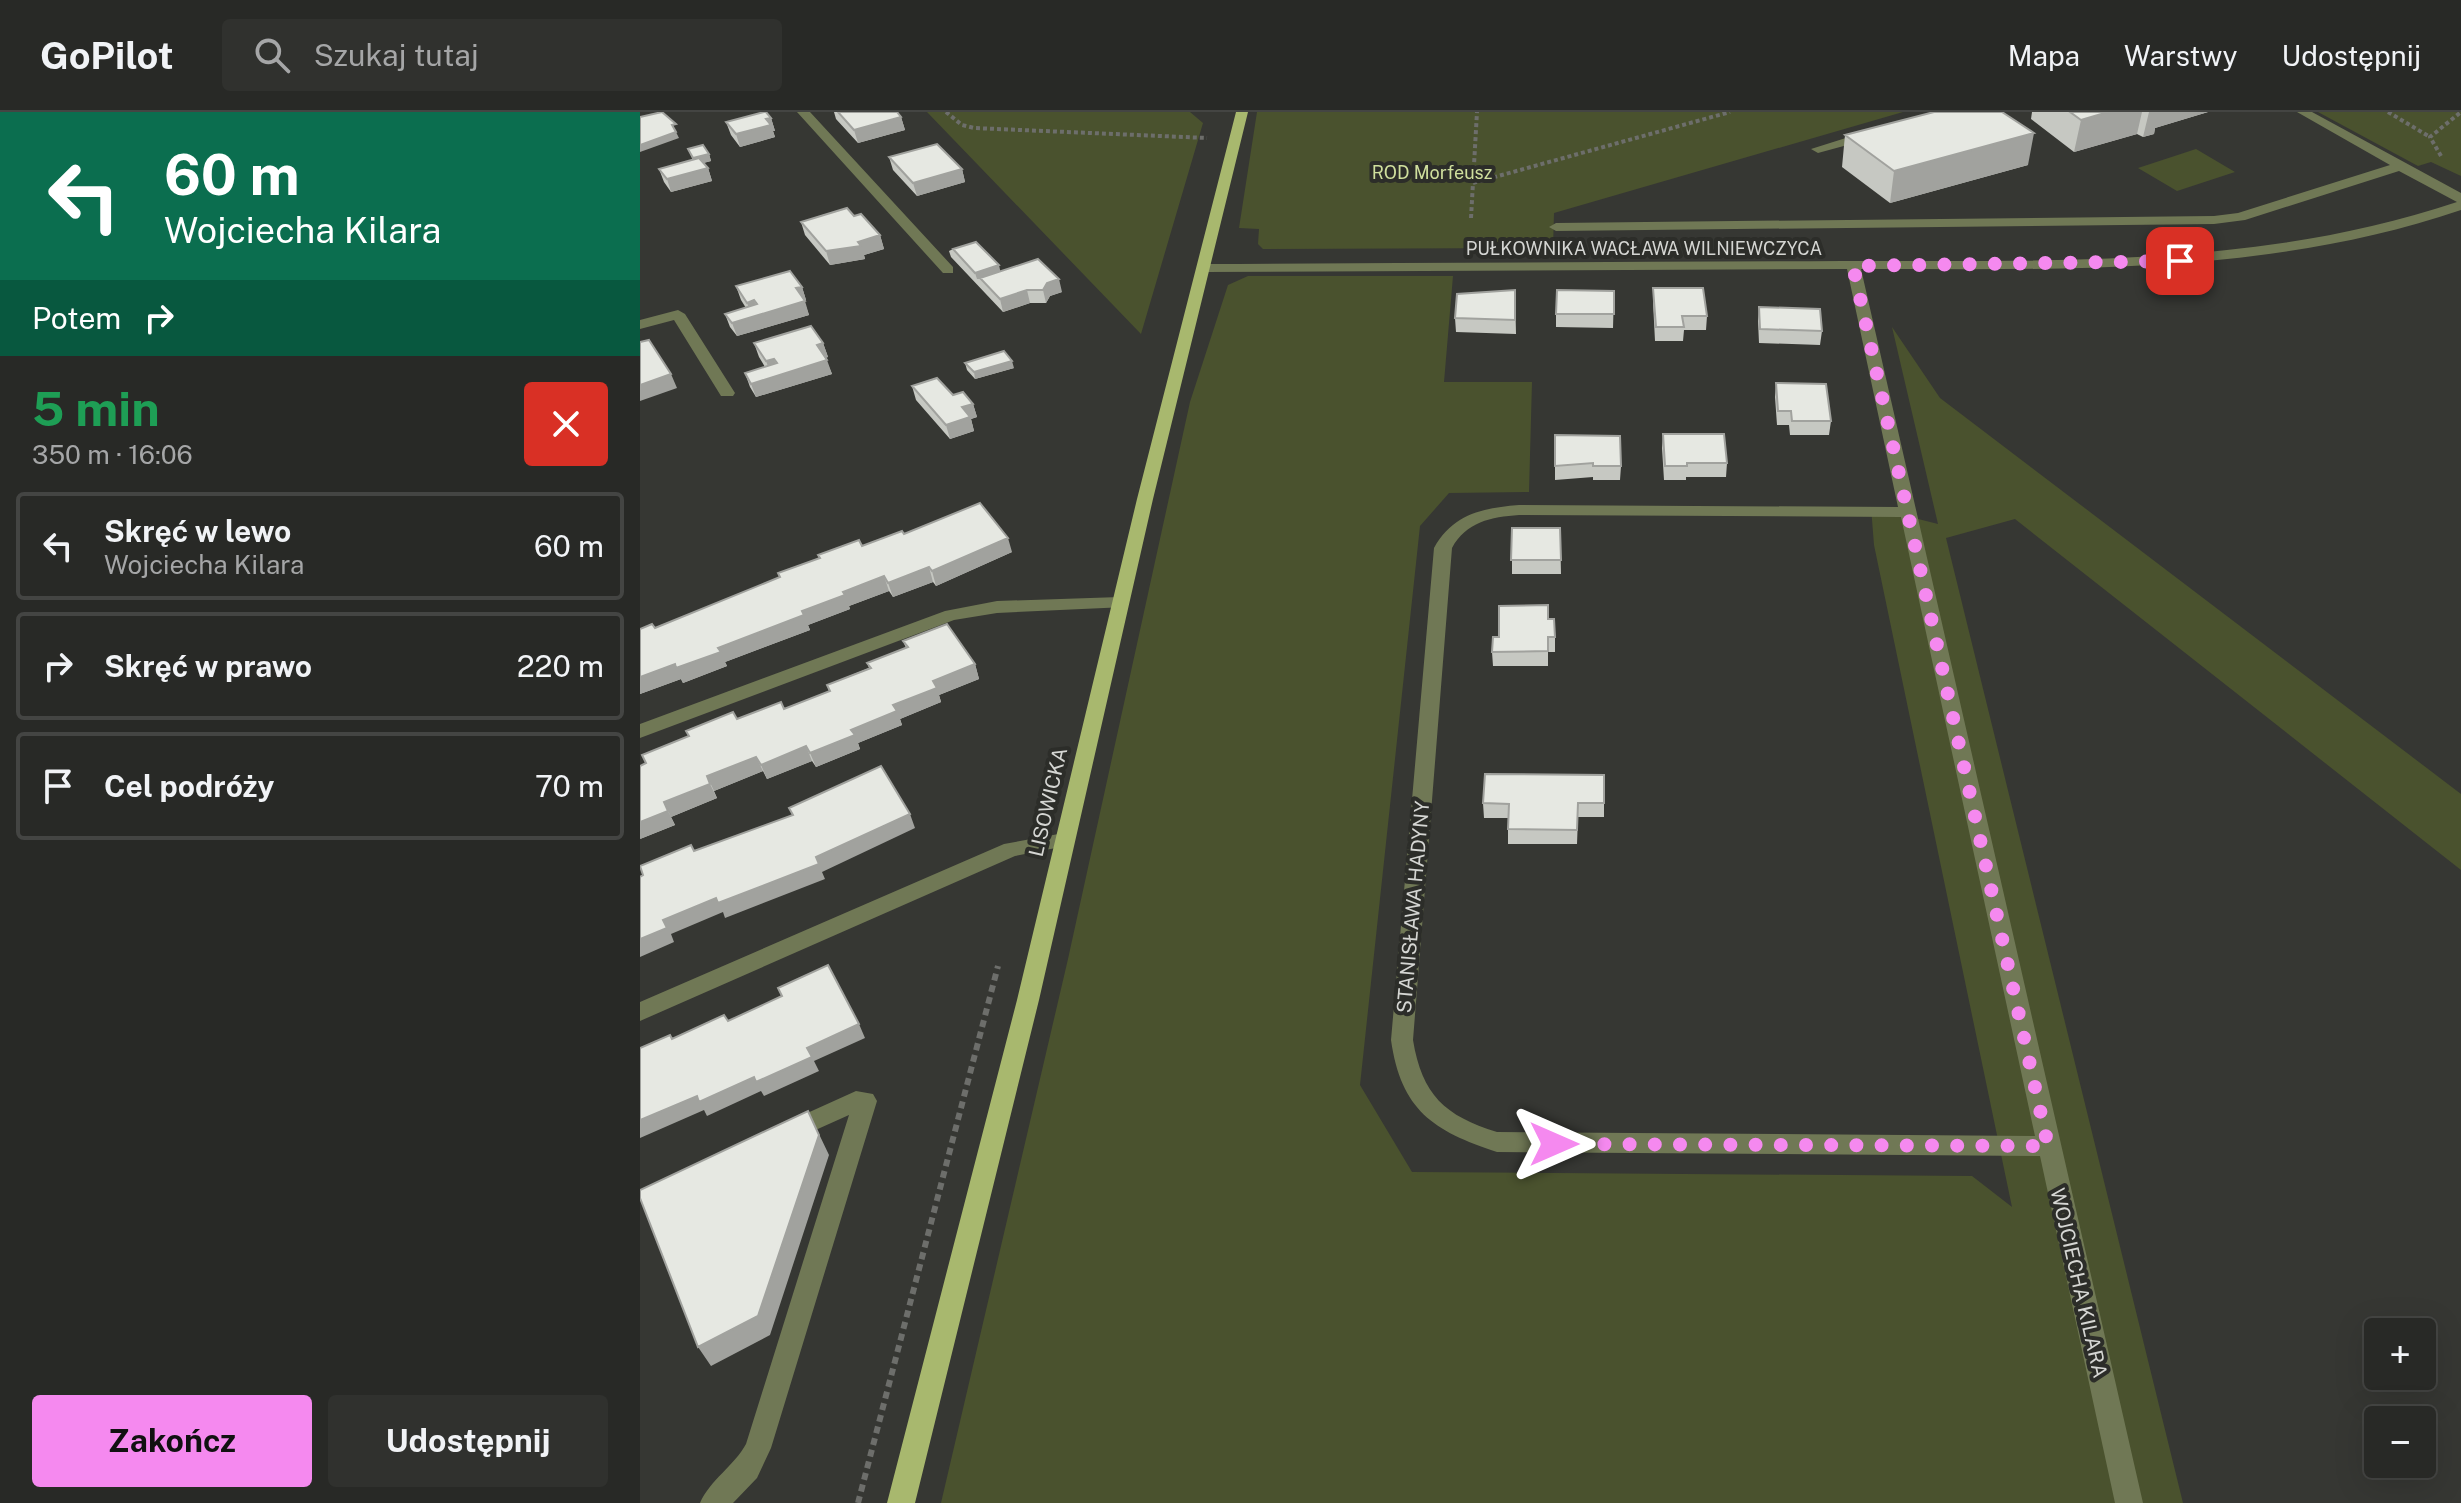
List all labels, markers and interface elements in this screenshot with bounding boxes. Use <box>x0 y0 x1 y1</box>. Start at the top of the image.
search box <box>222 19 782 91</box>
text: GoPilot <box>40 33 174 78</box>
icon: search <box>250 33 294 77</box>
text: Szukaj tutaj <box>314 37 479 73</box>
text: Mapa <box>2008 39 2080 72</box>
text: Warstwy <box>2124 39 2238 72</box>
text: Udostępnij <box>2282 39 2421 72</box>
text: 60 m <box>164 142 300 208</box>
icon: left <box>32 144 136 248</box>
park label: ROD Morfeusz <box>1372 162 1492 183</box>
text: Wojciecha Kilara <box>164 209 441 251</box>
pin <box>2146 227 2214 295</box>
street label: PUŁKOWNIKA WACŁAWA WILNIEWCZYCA <box>1466 238 1822 259</box>
icon: arrive <box>2158 239 2202 283</box>
icon: right <box>137 296 181 340</box>
text: Potem <box>32 300 121 336</box>
text: 5 min <box>32 380 160 437</box>
button: close <box>524 382 608 466</box>
text: 350 m · 16:06 <box>32 439 193 470</box>
text: Skręć w lewo <box>104 513 291 549</box>
icon: left <box>36 524 80 568</box>
text: 60 m <box>534 528 604 564</box>
text: Wojciecha Kilara <box>104 549 304 580</box>
icon: right <box>36 644 80 688</box>
text: Skręć w prawo <box>104 648 312 684</box>
text: 220 m <box>517 648 604 684</box>
street label: LISOWICKA <box>1024 745 1072 859</box>
icon: arrive <box>36 764 80 808</box>
text: Cel podróży <box>104 768 274 804</box>
text: 70 m <box>535 768 604 804</box>
street label: STANISŁAWA HADYNY <box>1392 800 1434 1014</box>
position arrow <box>1512 1102 1596 1186</box>
street label: WOJCIECHA KILARA <box>2045 1186 2113 1380</box>
map controls <box>2364 1318 2436 1478</box>
button: + <box>2364 1318 2436 1390</box>
button: Zakończ <box>32 1395 312 1487</box>
button: Udostępnij <box>328 1395 608 1487</box>
button: − <box>2364 1406 2436 1478</box>

